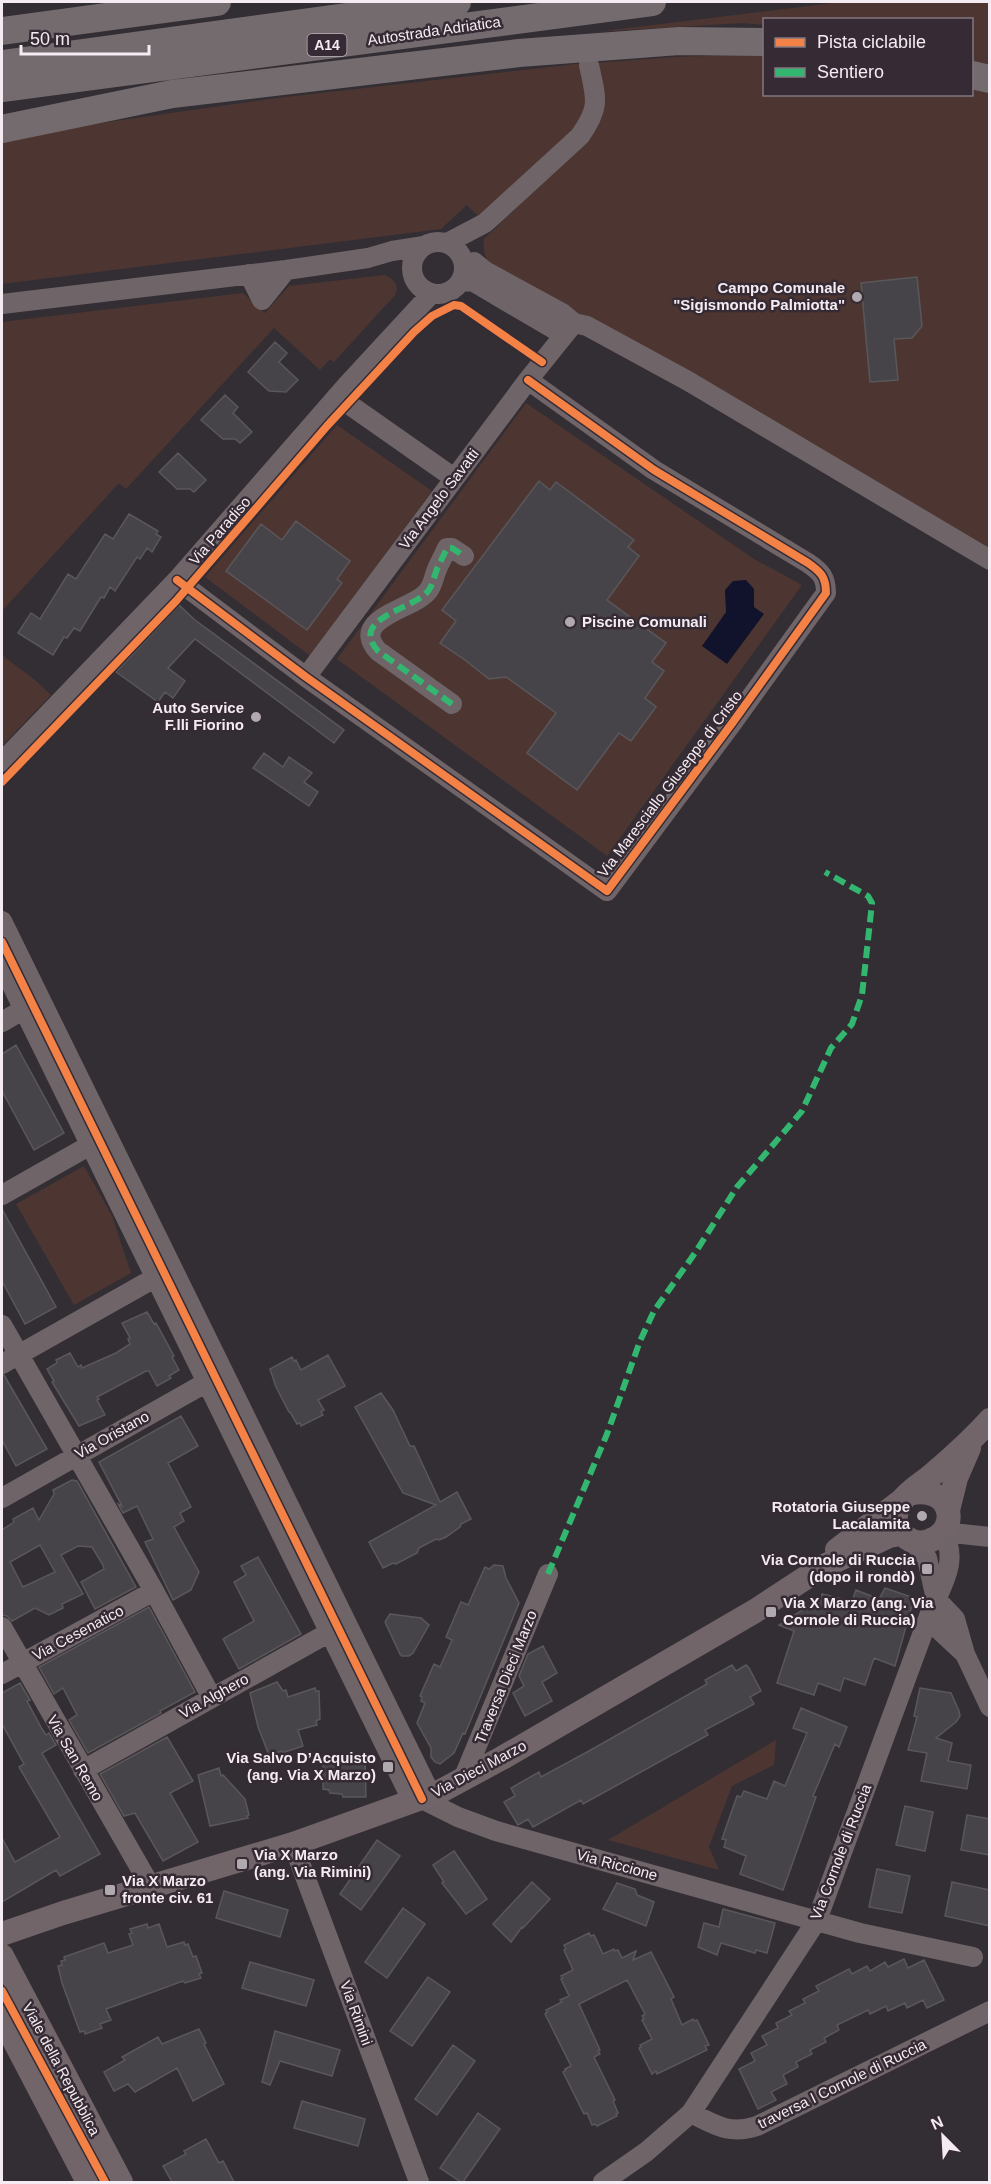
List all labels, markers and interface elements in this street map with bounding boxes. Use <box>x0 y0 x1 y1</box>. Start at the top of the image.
street label: Autostrada Adriatica <box>366 13 502 48</box>
scale bar <box>21 18 148 56</box>
legend <box>763 18 973 96</box>
text: 50 m <box>30 29 70 49</box>
text: Pista ciclabile <box>817 32 926 52</box>
road number: A14 <box>308 34 346 56</box>
text: Sentiero <box>817 62 884 82</box>
place label: Campo Comunale "Sigismondo Palmiotta" <box>673 279 845 313</box>
marker: Campo Comunale "Sigismondo Palmiotta" <box>850 290 864 304</box>
street label: Via Angelo Savatti <box>395 445 482 552</box>
street label: Via Paradiso <box>185 493 254 568</box>
place label: Piscine Comunali <box>582 613 707 630</box>
marker: Piscine Comunali <box>563 615 577 629</box>
street label: Via Maresciallo Giuseppe di Cristo <box>594 687 745 880</box>
place label: Auto Service F.lli Fiorino <box>152 699 244 733</box>
marker: Auto Service F.lli Fiorino <box>249 710 263 724</box>
street label: Via Oristano <box>72 1407 152 1462</box>
place label: Rotatoria Giuseppe Lacalamita <box>772 1498 911 1532</box>
marker: Rotatoria Giuseppe Lacalamita <box>915 1509 929 1523</box>
place label: Via Cornole di Ruccia (dopo il rondò) <box>761 1551 916 1585</box>
marker: Via Cornole di Ruccia (dopo il rondò) <box>920 1562 934 1576</box>
place label: Via X Marzo (ang. Via Cornole di Ruccia) <box>783 1594 934 1628</box>
street label: Via Cesenatico <box>29 1601 126 1664</box>
marker: Via X Marzo (ang. Via Cornole di Ruccia) <box>764 1605 778 1619</box>
street label: Traversa Dieci Marzo <box>471 1608 540 1746</box>
street label: Via Alghero <box>176 1670 251 1722</box>
street label: Via San Remo <box>44 1712 107 1804</box>
street label: Via Dieci Marzo <box>429 1736 529 1801</box>
place label: Via Salvo D’Acquisto (ang. Via X Marzo) <box>226 1749 376 1783</box>
marker: Via Salvo D’Acquisto (ang. Via X Marzo) <box>381 1760 395 1774</box>
street label: Via Cornole di Ruccia <box>807 1781 874 1922</box>
place label: Via X Marzo (ang. Via Rimini) <box>254 1846 371 1880</box>
street label: Via Riccione <box>575 1846 659 1883</box>
marker: Via X Marzo (ang. Via Rimini) <box>235 1857 249 1871</box>
place label: Via X Marzo fronte civ. 61 <box>122 1872 213 1906</box>
marker: Via X Marzo fronte civ. 61 <box>103 1883 117 1897</box>
street label: Via Rimini <box>337 1978 376 2047</box>
street label: Viale della Repubblica <box>19 1999 104 2139</box>
street label: traversa I Cornole di Ruccia <box>755 2035 929 2132</box>
north arrow <box>913 2106 973 2166</box>
text: N <box>928 2113 946 2133</box>

